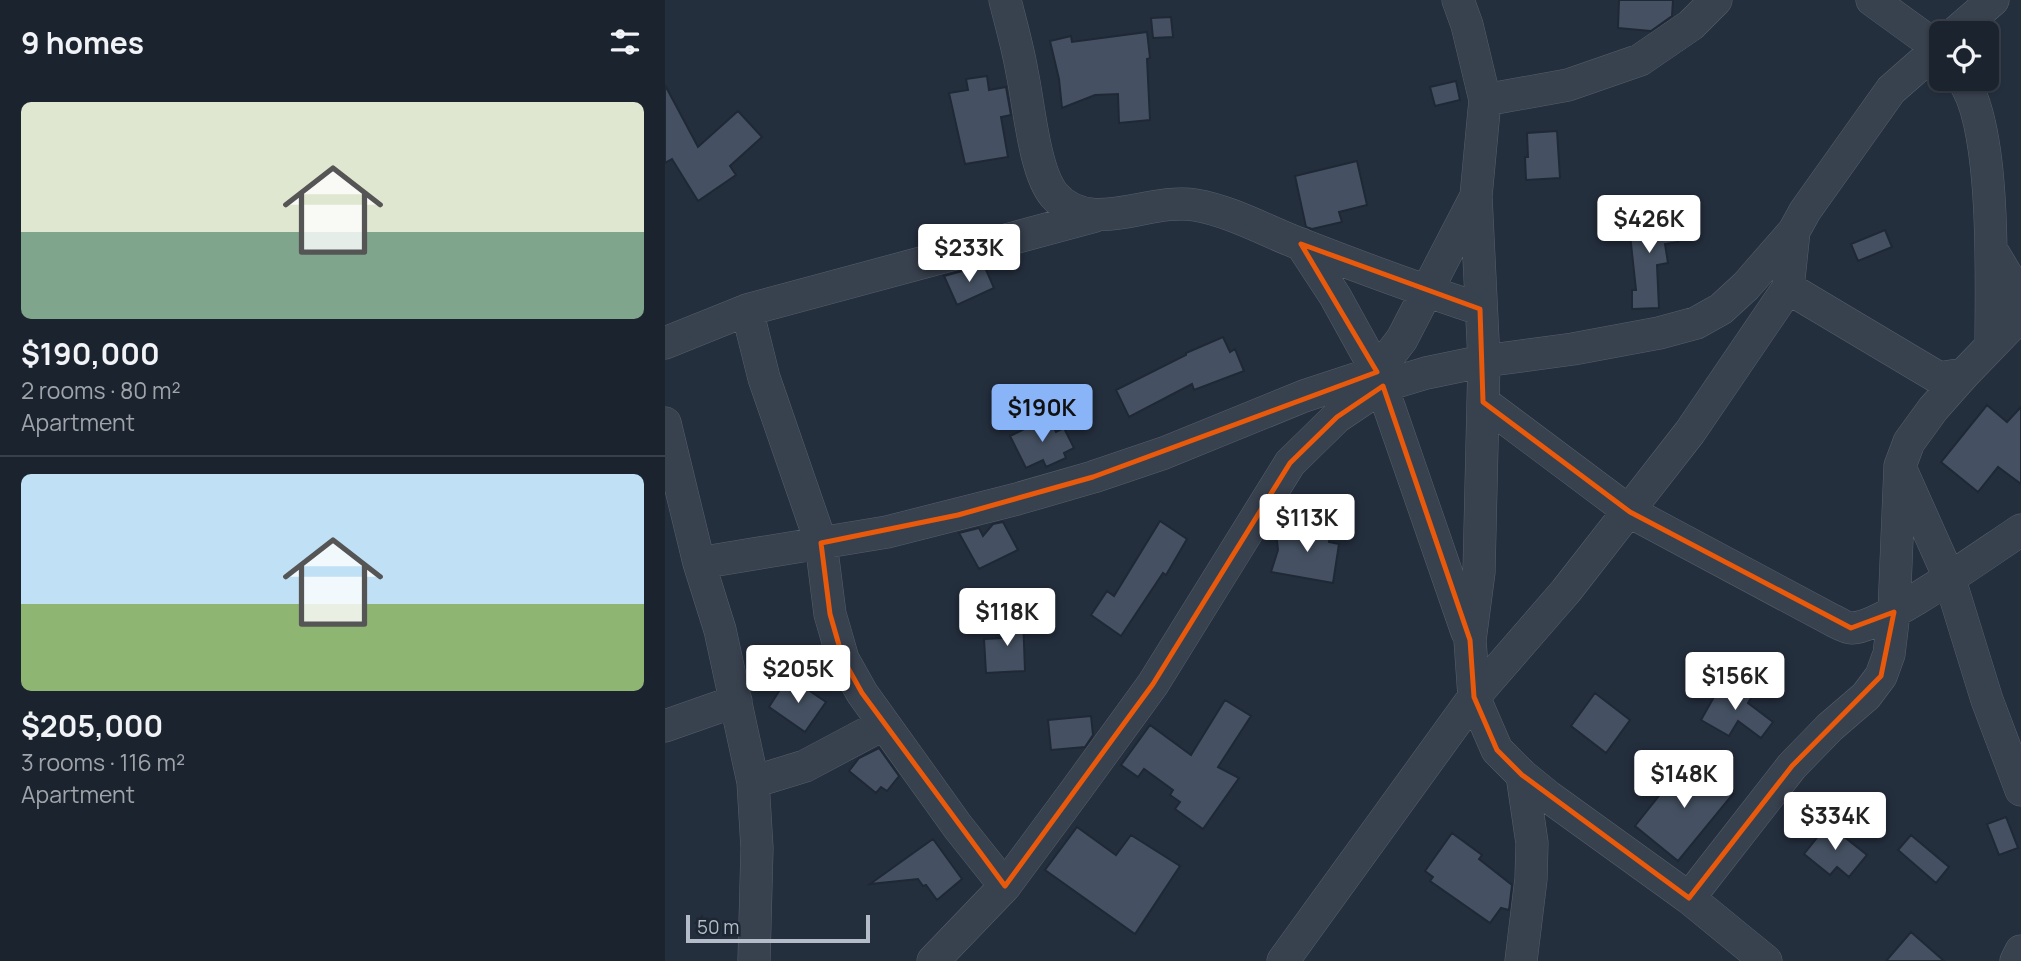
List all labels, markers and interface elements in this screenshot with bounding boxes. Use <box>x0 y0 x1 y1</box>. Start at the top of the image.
map controls <box>1929 21 1999 91</box>
button: locate <box>1929 21 1999 91</box>
text: 9 homes <box>21 22 144 63</box>
icon: filters <box>606 23 644 61</box>
icon: home <box>270 147 396 273</box>
pin: $426K <box>1600 196 1698 255</box>
text: $426K <box>1613 202 1685 234</box>
pin: $233K <box>920 224 1018 284</box>
text: $233K <box>934 231 1004 263</box>
text: $190,000 <box>21 333 160 374</box>
text: 2 rooms · 80 m² <box>21 374 181 406</box>
pin: $190K <box>993 384 1091 444</box>
text: $190K <box>1008 391 1076 423</box>
text: Apartment <box>21 406 135 438</box>
pin: $113K <box>1258 494 1356 554</box>
text: $113K <box>1276 501 1338 533</box>
icon: home <box>270 519 396 645</box>
pin: $118K <box>958 588 1056 648</box>
text: $118K <box>975 595 1039 627</box>
pin: $205K <box>749 646 847 705</box>
text: $205K <box>762 652 834 684</box>
pin: $156K <box>1686 652 1784 712</box>
text: $156K <box>1701 659 1769 691</box>
text: $205,000 <box>21 705 163 746</box>
text: 3 rooms · 116 m² <box>21 746 185 778</box>
pin: $148K <box>1635 750 1733 810</box>
text: $148K <box>1650 757 1718 789</box>
text: Apartment <box>21 778 135 810</box>
pin: $334K <box>1786 792 1884 852</box>
text: $334K <box>1800 799 1870 831</box>
scale bar <box>686 912 870 944</box>
text: 50 m <box>697 914 739 940</box>

